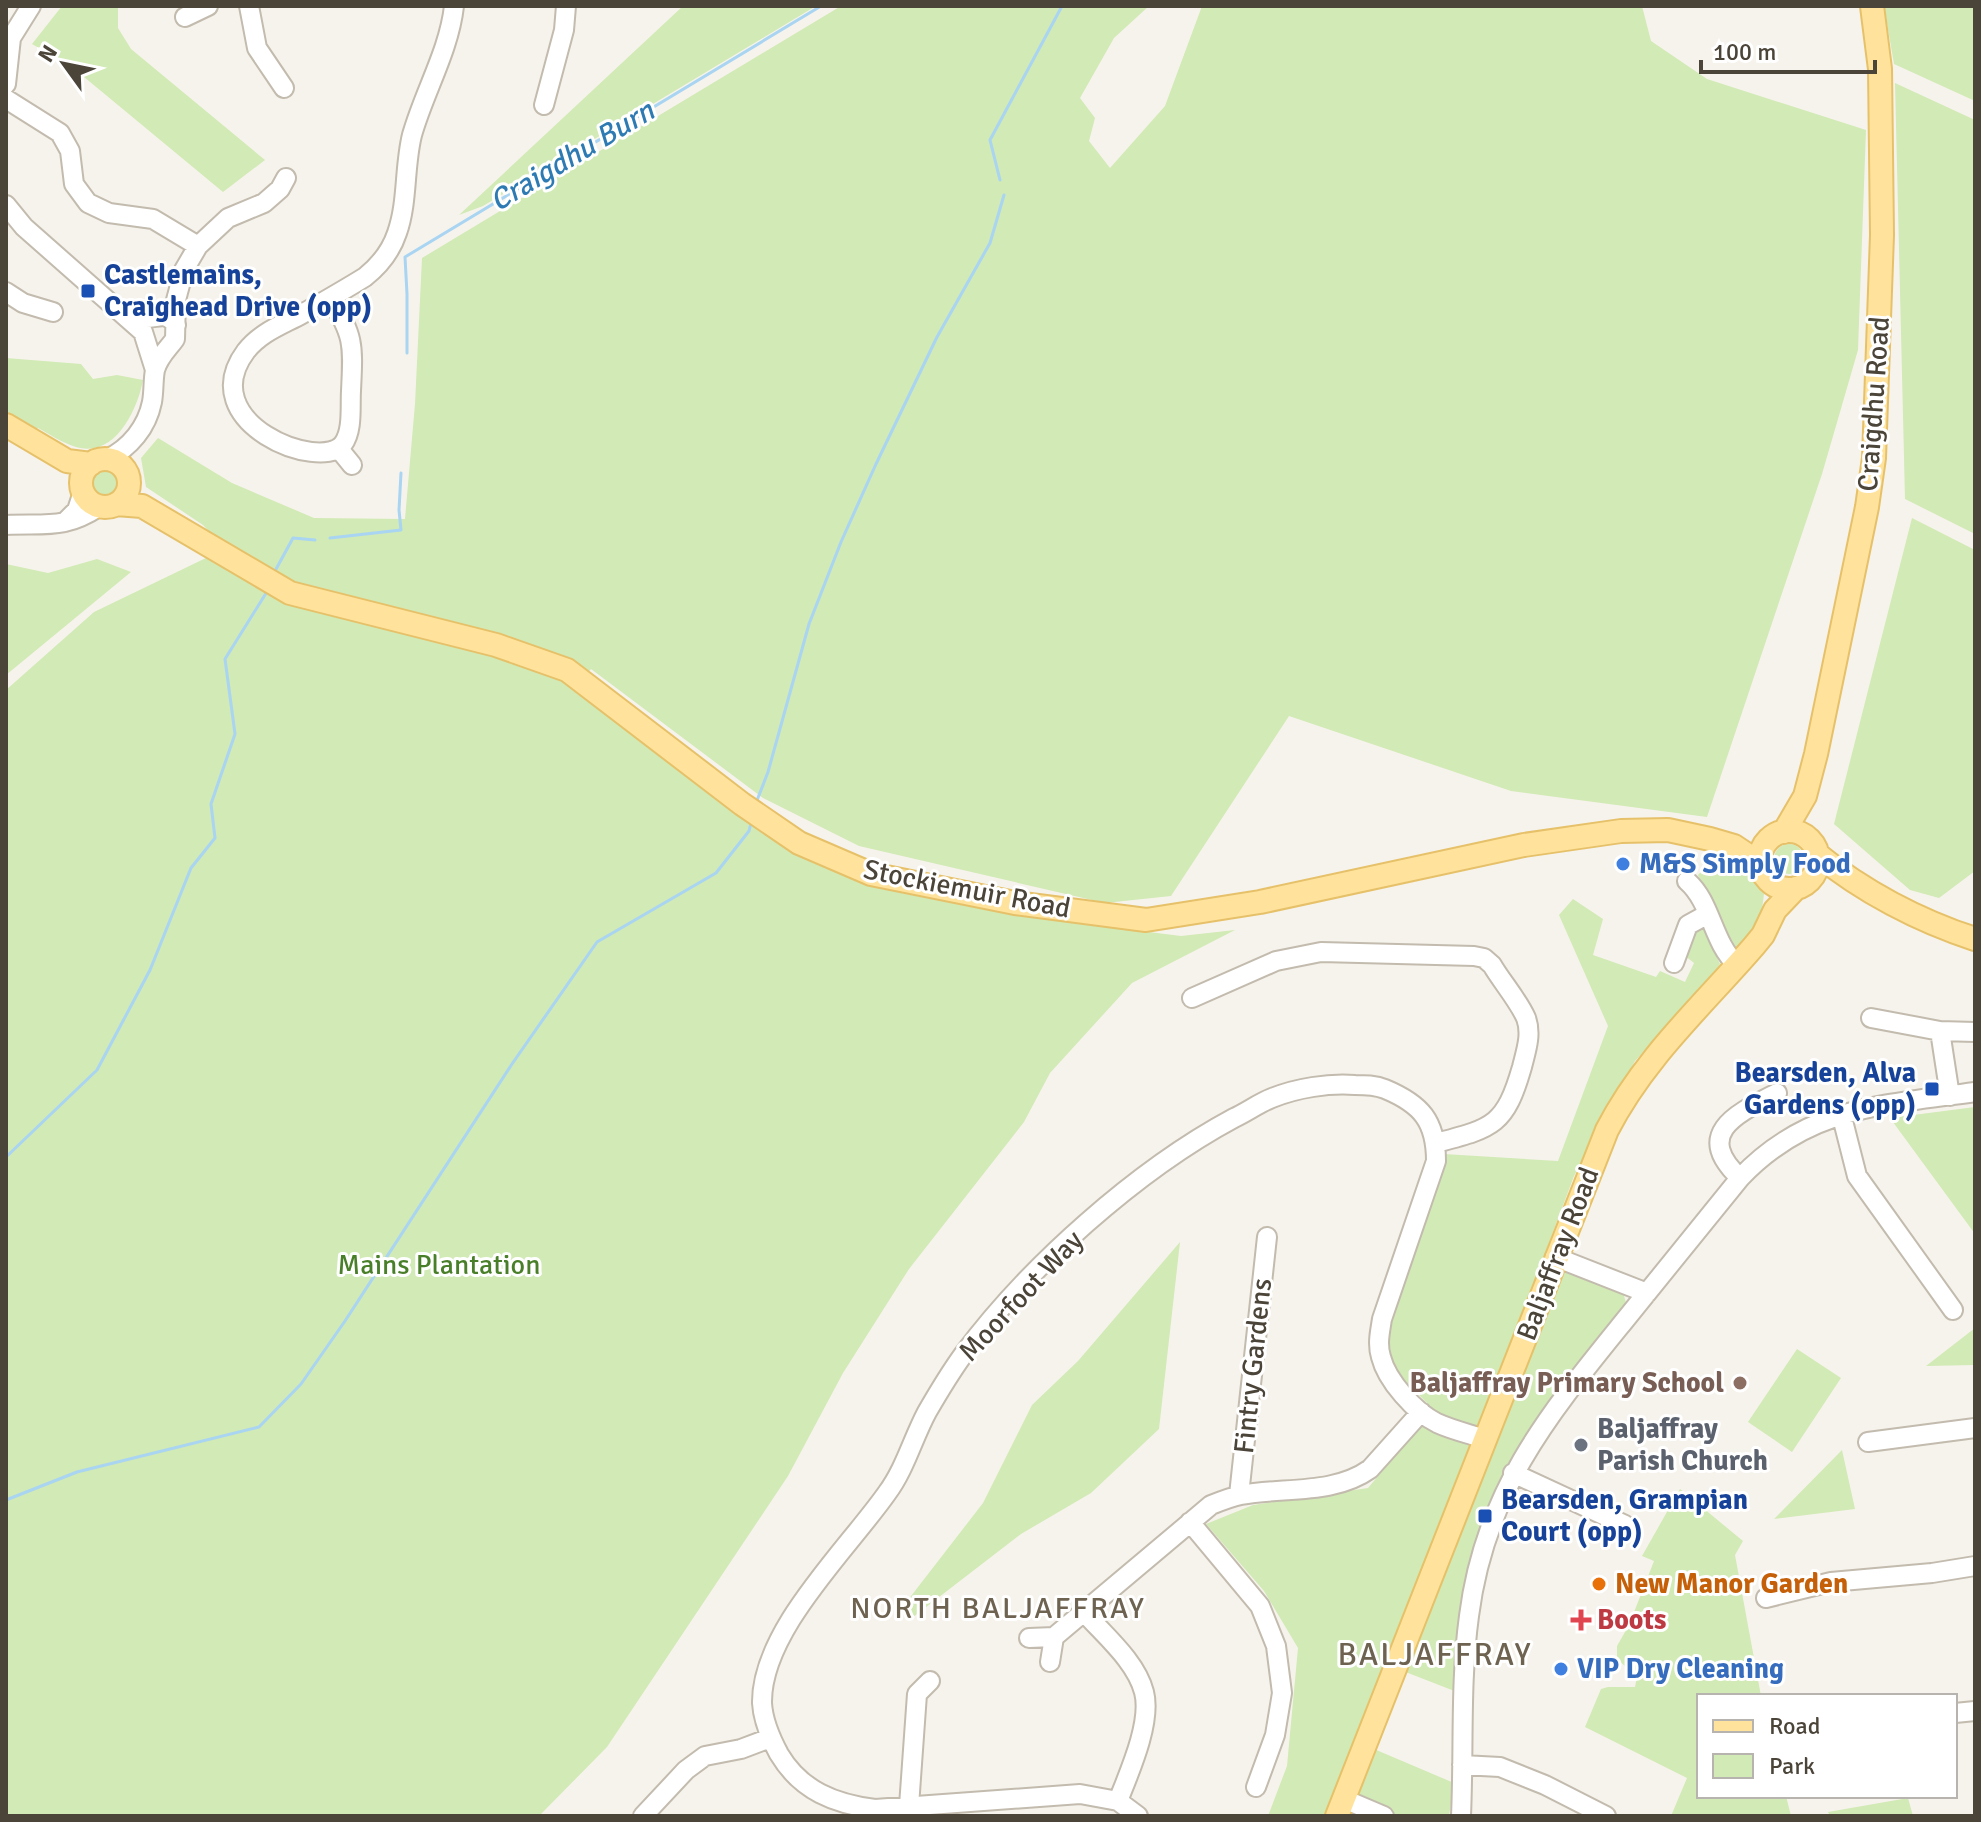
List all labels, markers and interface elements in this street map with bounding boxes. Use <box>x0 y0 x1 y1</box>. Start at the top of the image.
north arrow <box>24 24 104 104</box>
scale bar <box>1701 24 1875 74</box>
text: 100 m <box>1713 37 1776 67</box>
text: N <box>32 40 63 67</box>
water label: Craigdhu Burn <box>483 92 662 220</box>
place label: Castlemains, Craighead Drive (opp) <box>104 258 372 324</box>
marker: Castlemains, Craighead Drive (opp) <box>79 282 97 300</box>
street label: Craigdhu Road <box>1851 315 1897 493</box>
place label: M&S Simply Food <box>1639 847 1851 881</box>
street label: Stockiemuir Road <box>861 852 1073 926</box>
marker: M&S Simply Food <box>1614 855 1632 873</box>
place label: Bearsden, Alva Gardens (opp) <box>1735 1056 1916 1122</box>
marker: Bearsden, Alva Gardens (opp) <box>1923 1080 1941 1098</box>
street label: Baljaffray Road <box>1509 1163 1607 1345</box>
street label: Moorfoot Way <box>952 1224 1090 1368</box>
park label: Mains Plantation <box>338 1248 540 1282</box>
street label: Fintry Gardens <box>1227 1277 1279 1455</box>
place label: Baljaffray Primary School <box>1409 1366 1724 1400</box>
marker: Baljaffray Primary School <box>1731 1374 1749 1392</box>
place label: Baljaffray Parish Church <box>1597 1412 1768 1478</box>
marker: Baljaffray Parish Church <box>1572 1436 1590 1454</box>
place label: Bearsden, Grampian Court (opp) <box>1501 1483 1748 1549</box>
marker: Bearsden, Grampian Court (opp) <box>1476 1507 1494 1525</box>
place label: New Manor Garden <box>1615 1567 1848 1601</box>
marker: New Manor Garden <box>1590 1575 1608 1593</box>
district label: NORTH BALJAFFRAY <box>850 1590 1146 1627</box>
place label: Boots <box>1597 1603 1666 1637</box>
marker: Boots <box>1572 1611 1590 1629</box>
district label: BALJAFFRAY <box>1337 1635 1533 1674</box>
place label: VIP Dry Cleaning <box>1577 1652 1784 1686</box>
marker: VIP Dry Cleaning <box>1552 1660 1570 1678</box>
legend <box>1697 1694 1957 1798</box>
text: Road <box>1769 1711 1820 1741</box>
text: Park <box>1769 1751 1815 1781</box>

